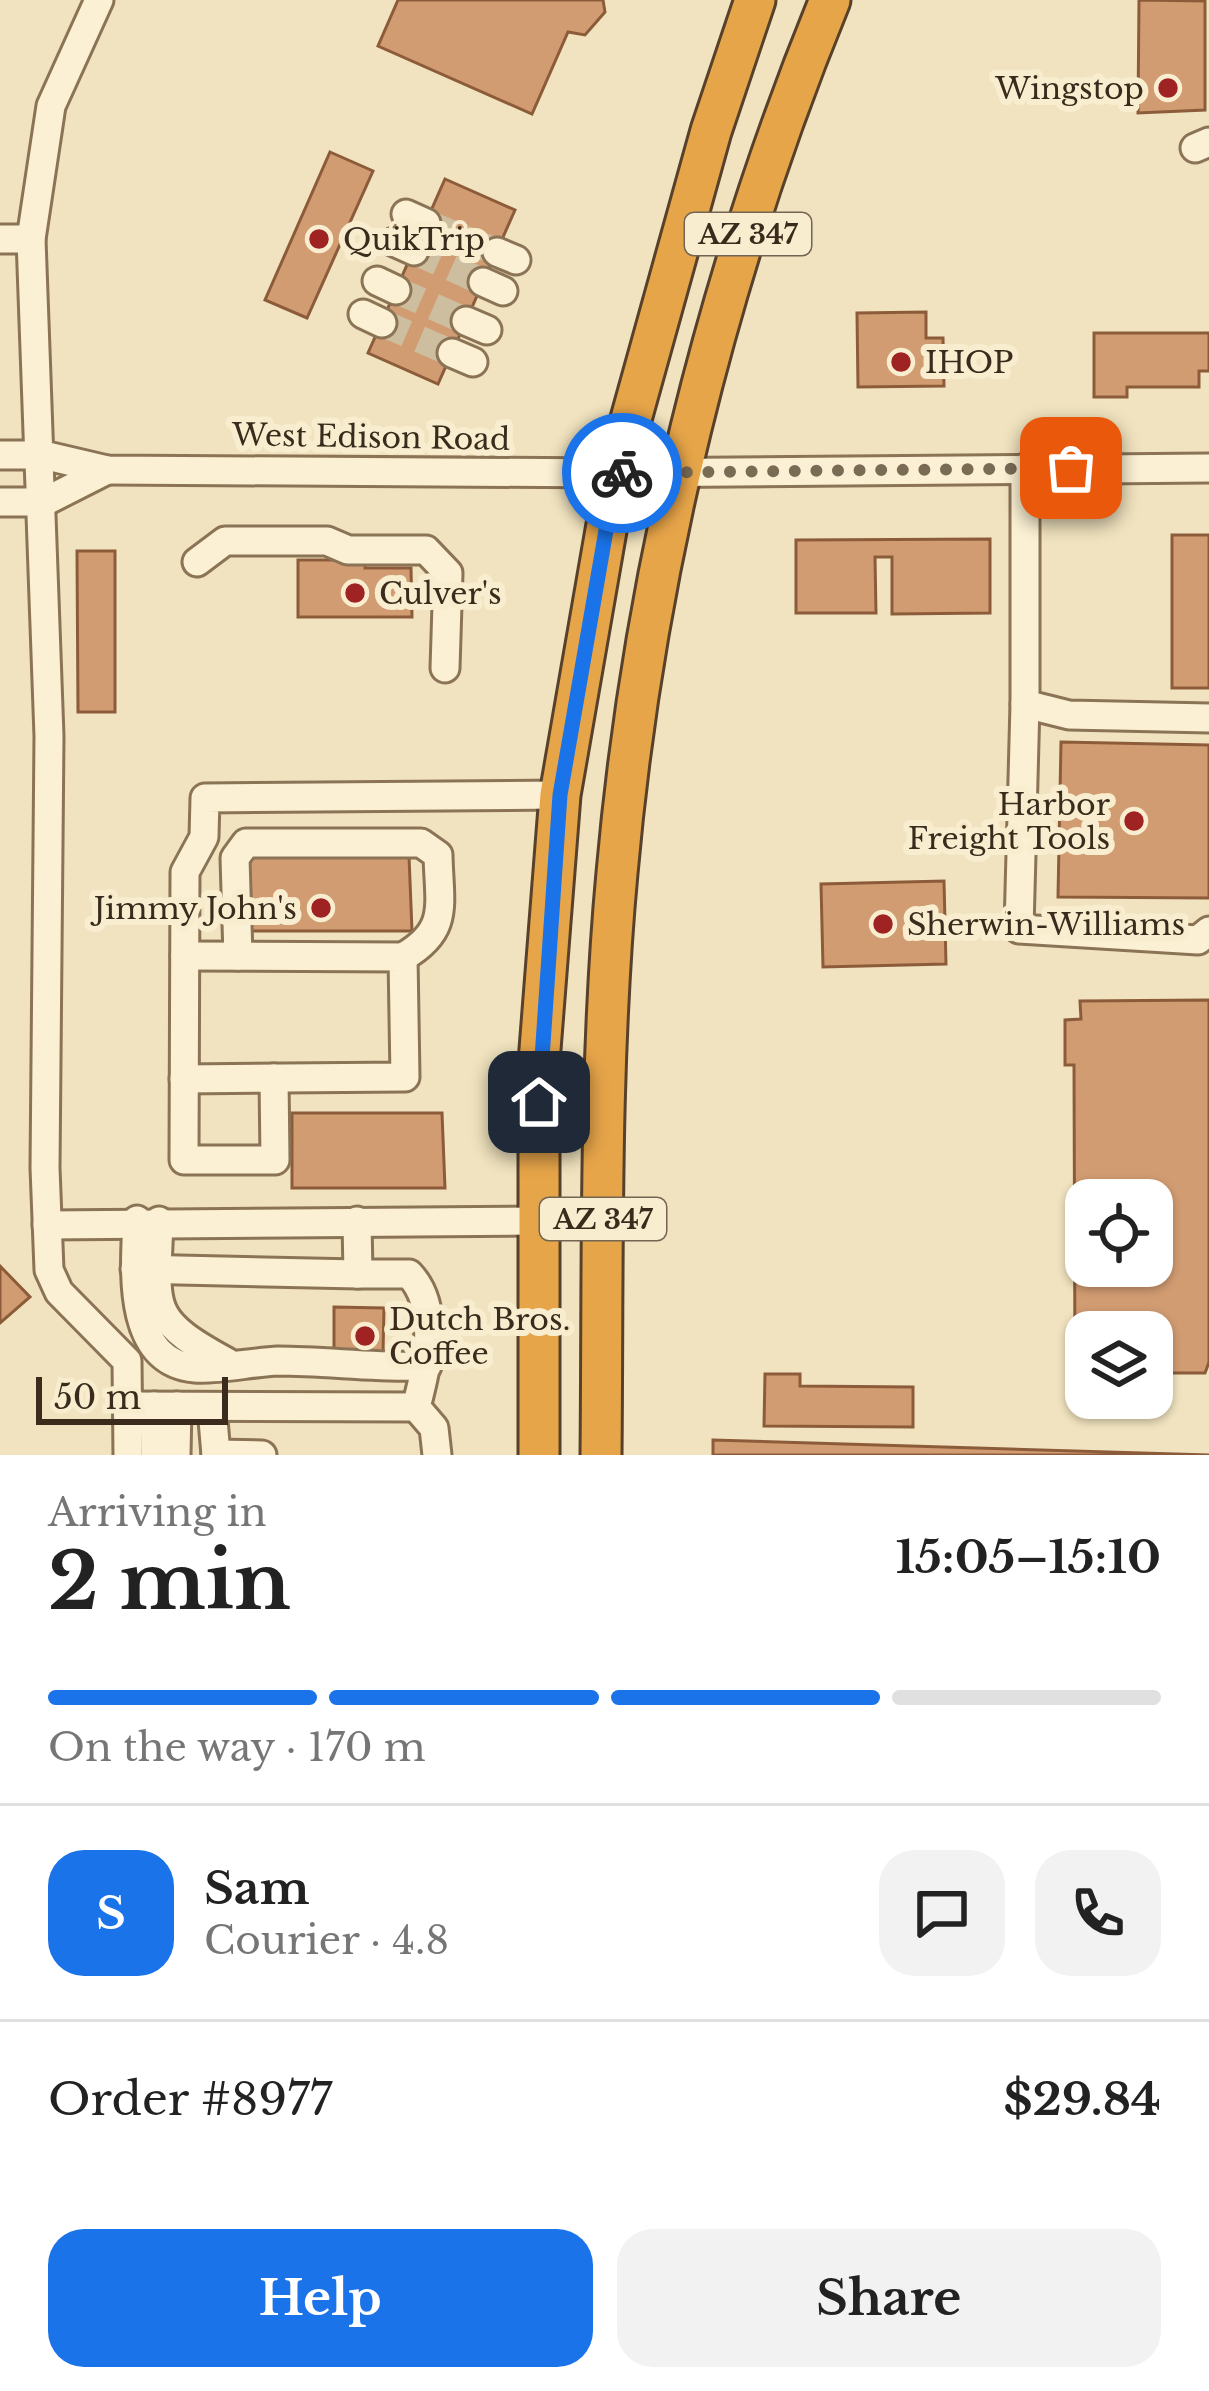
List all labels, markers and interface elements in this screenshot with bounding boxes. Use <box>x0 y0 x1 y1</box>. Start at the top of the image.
place label: Wingstop <box>994 70 1144 107</box>
marker: Wingstop <box>1155 75 1181 101</box>
road number: AZ 347 <box>685 213 811 255</box>
place label: QuikTrip <box>343 221 485 258</box>
marker: QuikTrip <box>306 226 332 252</box>
place label: IHOP <box>925 344 1013 381</box>
marker: IHOP <box>888 349 914 375</box>
courier <box>562 413 682 533</box>
street label: West Edison Road <box>231 416 510 458</box>
pin <box>1020 417 1122 519</box>
icon: bag <box>1038 435 1104 501</box>
icon: bike <box>589 440 655 506</box>
place label: Culver's <box>379 575 502 612</box>
marker: Culver's <box>342 580 368 606</box>
place label: Harbor Freight Tools <box>908 786 1111 857</box>
marker: Harbor Freight Tools <box>1121 808 1147 834</box>
place label: Jimmy John's <box>90 890 297 927</box>
marker: Jimmy John's <box>308 895 334 921</box>
place label: Sherwin-Williams <box>907 906 1185 943</box>
marker: Sherwin-Williams <box>870 911 896 937</box>
pin <box>488 1051 590 1153</box>
icon: home <box>506 1069 572 1135</box>
map controls <box>1065 1179 1173 1419</box>
button: locate <box>1065 1179 1173 1287</box>
road number: AZ 347 <box>540 1198 666 1240</box>
place label: Dutch Bros. Coffee <box>389 1301 570 1372</box>
button: layers <box>1065 1311 1173 1419</box>
marker: Dutch Bros. Coffee <box>352 1323 378 1349</box>
scale bar <box>36 1371 228 1424</box>
text: 50 m <box>54 1377 141 1418</box>
text: Arriving in <box>48 1488 267 1537</box>
text: 15:05–15:10 <box>895 1529 1161 1585</box>
text: 2 min <box>48 1533 291 1630</box>
text: On the way · 170 m <box>48 1723 426 1772</box>
button: chat <box>879 1850 1005 1976</box>
button: phone <box>1035 1850 1161 1976</box>
text: Sam <box>204 1860 309 1916</box>
text: S <box>96 1885 126 1941</box>
text: Courier · 4.8 <box>204 1916 449 1965</box>
text: Order #8977 <box>48 2071 332 2127</box>
text: $29.84 <box>1003 2071 1161 2127</box>
button: Help <box>48 2229 593 2367</box>
button: Share <box>617 2229 1161 2367</box>

